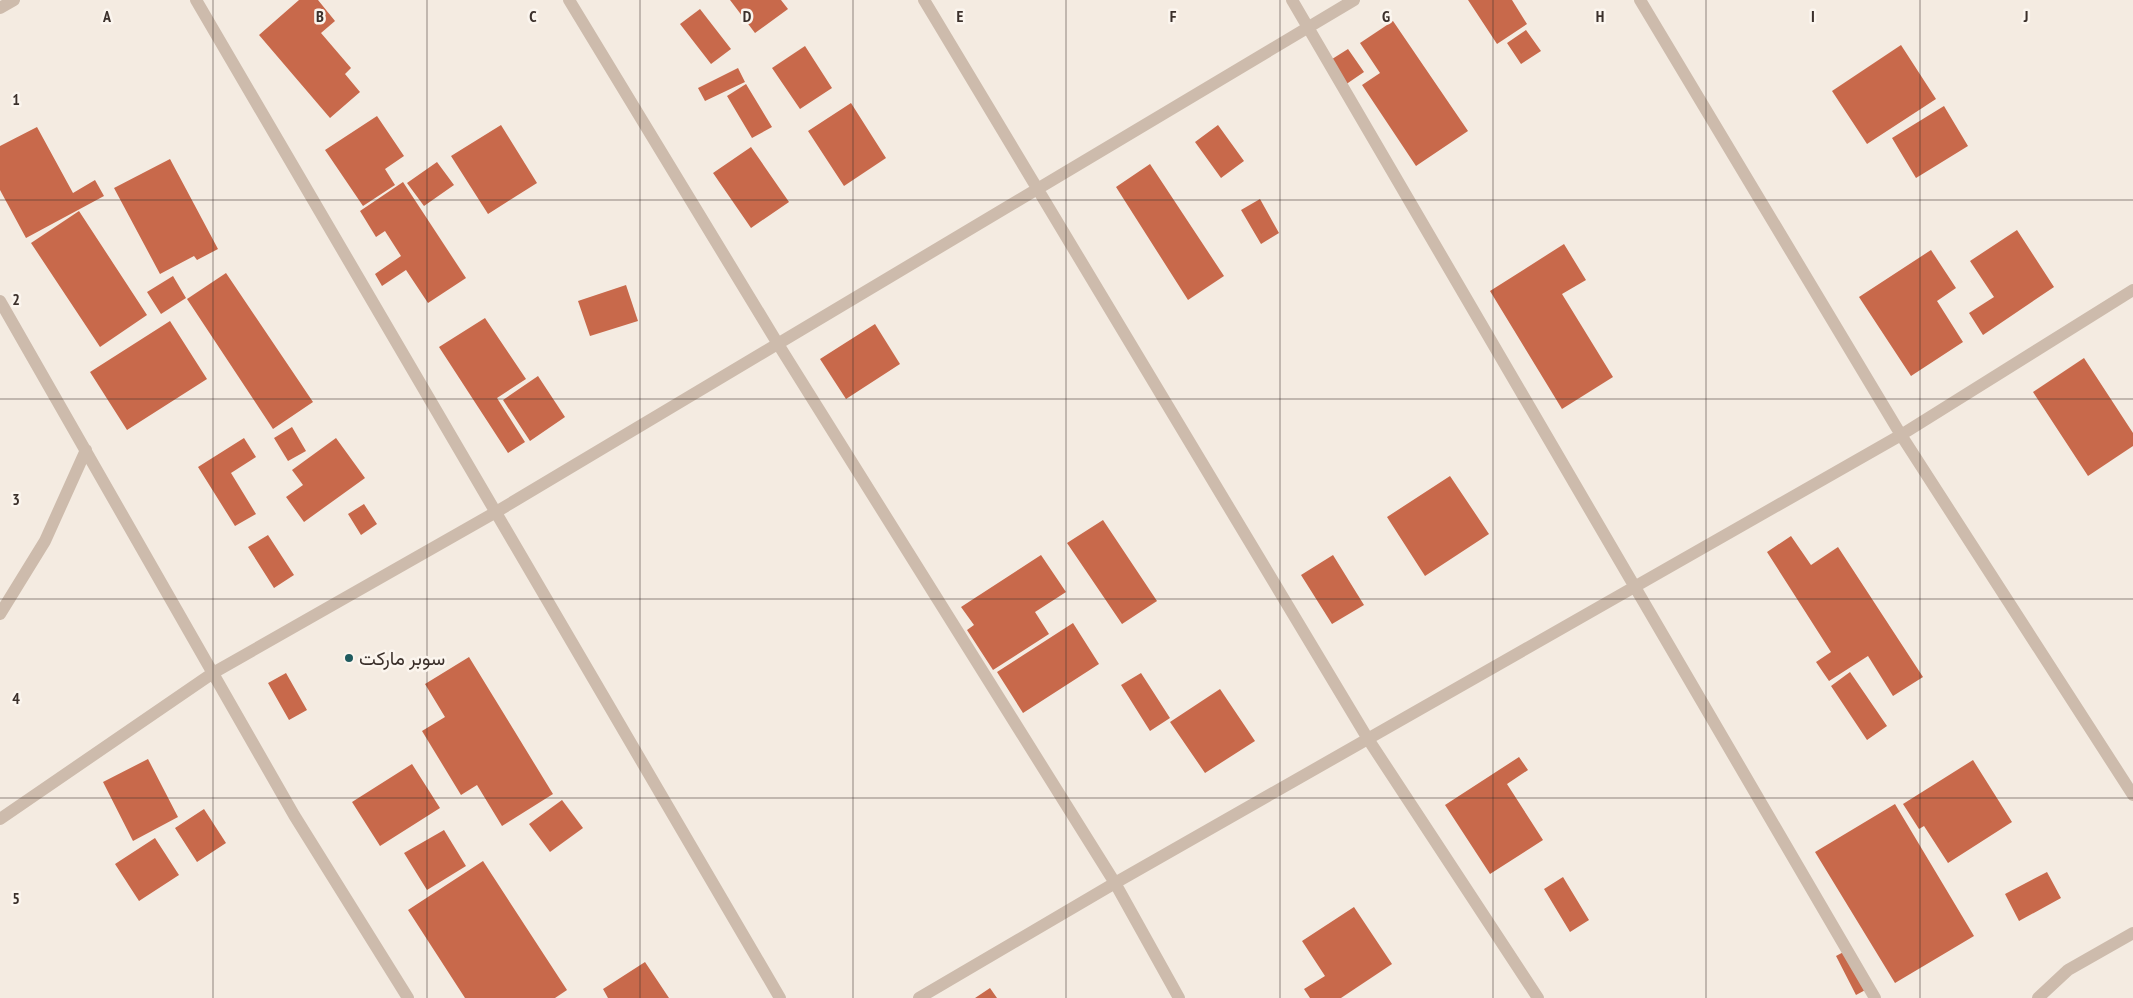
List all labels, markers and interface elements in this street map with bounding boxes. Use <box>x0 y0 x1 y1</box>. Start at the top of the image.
text: A <box>102 6 112 26</box>
text: B <box>316 6 324 26</box>
text: C <box>529 6 537 26</box>
text: D <box>743 6 752 26</box>
text: E <box>957 6 964 26</box>
text: F <box>1170 6 1177 26</box>
text: G <box>1382 6 1390 26</box>
text: H <box>1596 6 1604 26</box>
text: I <box>1811 6 1815 26</box>
text: J <box>2023 6 2028 26</box>
text: 1 <box>12 89 20 109</box>
text: 2 <box>12 289 20 309</box>
text: 3 <box>12 489 20 509</box>
place label: سوبر ماركت <box>359 646 445 670</box>
marker: سوبر ماركت <box>343 652 355 664</box>
text: 4 <box>12 688 20 708</box>
text: 5 <box>12 888 20 908</box>

